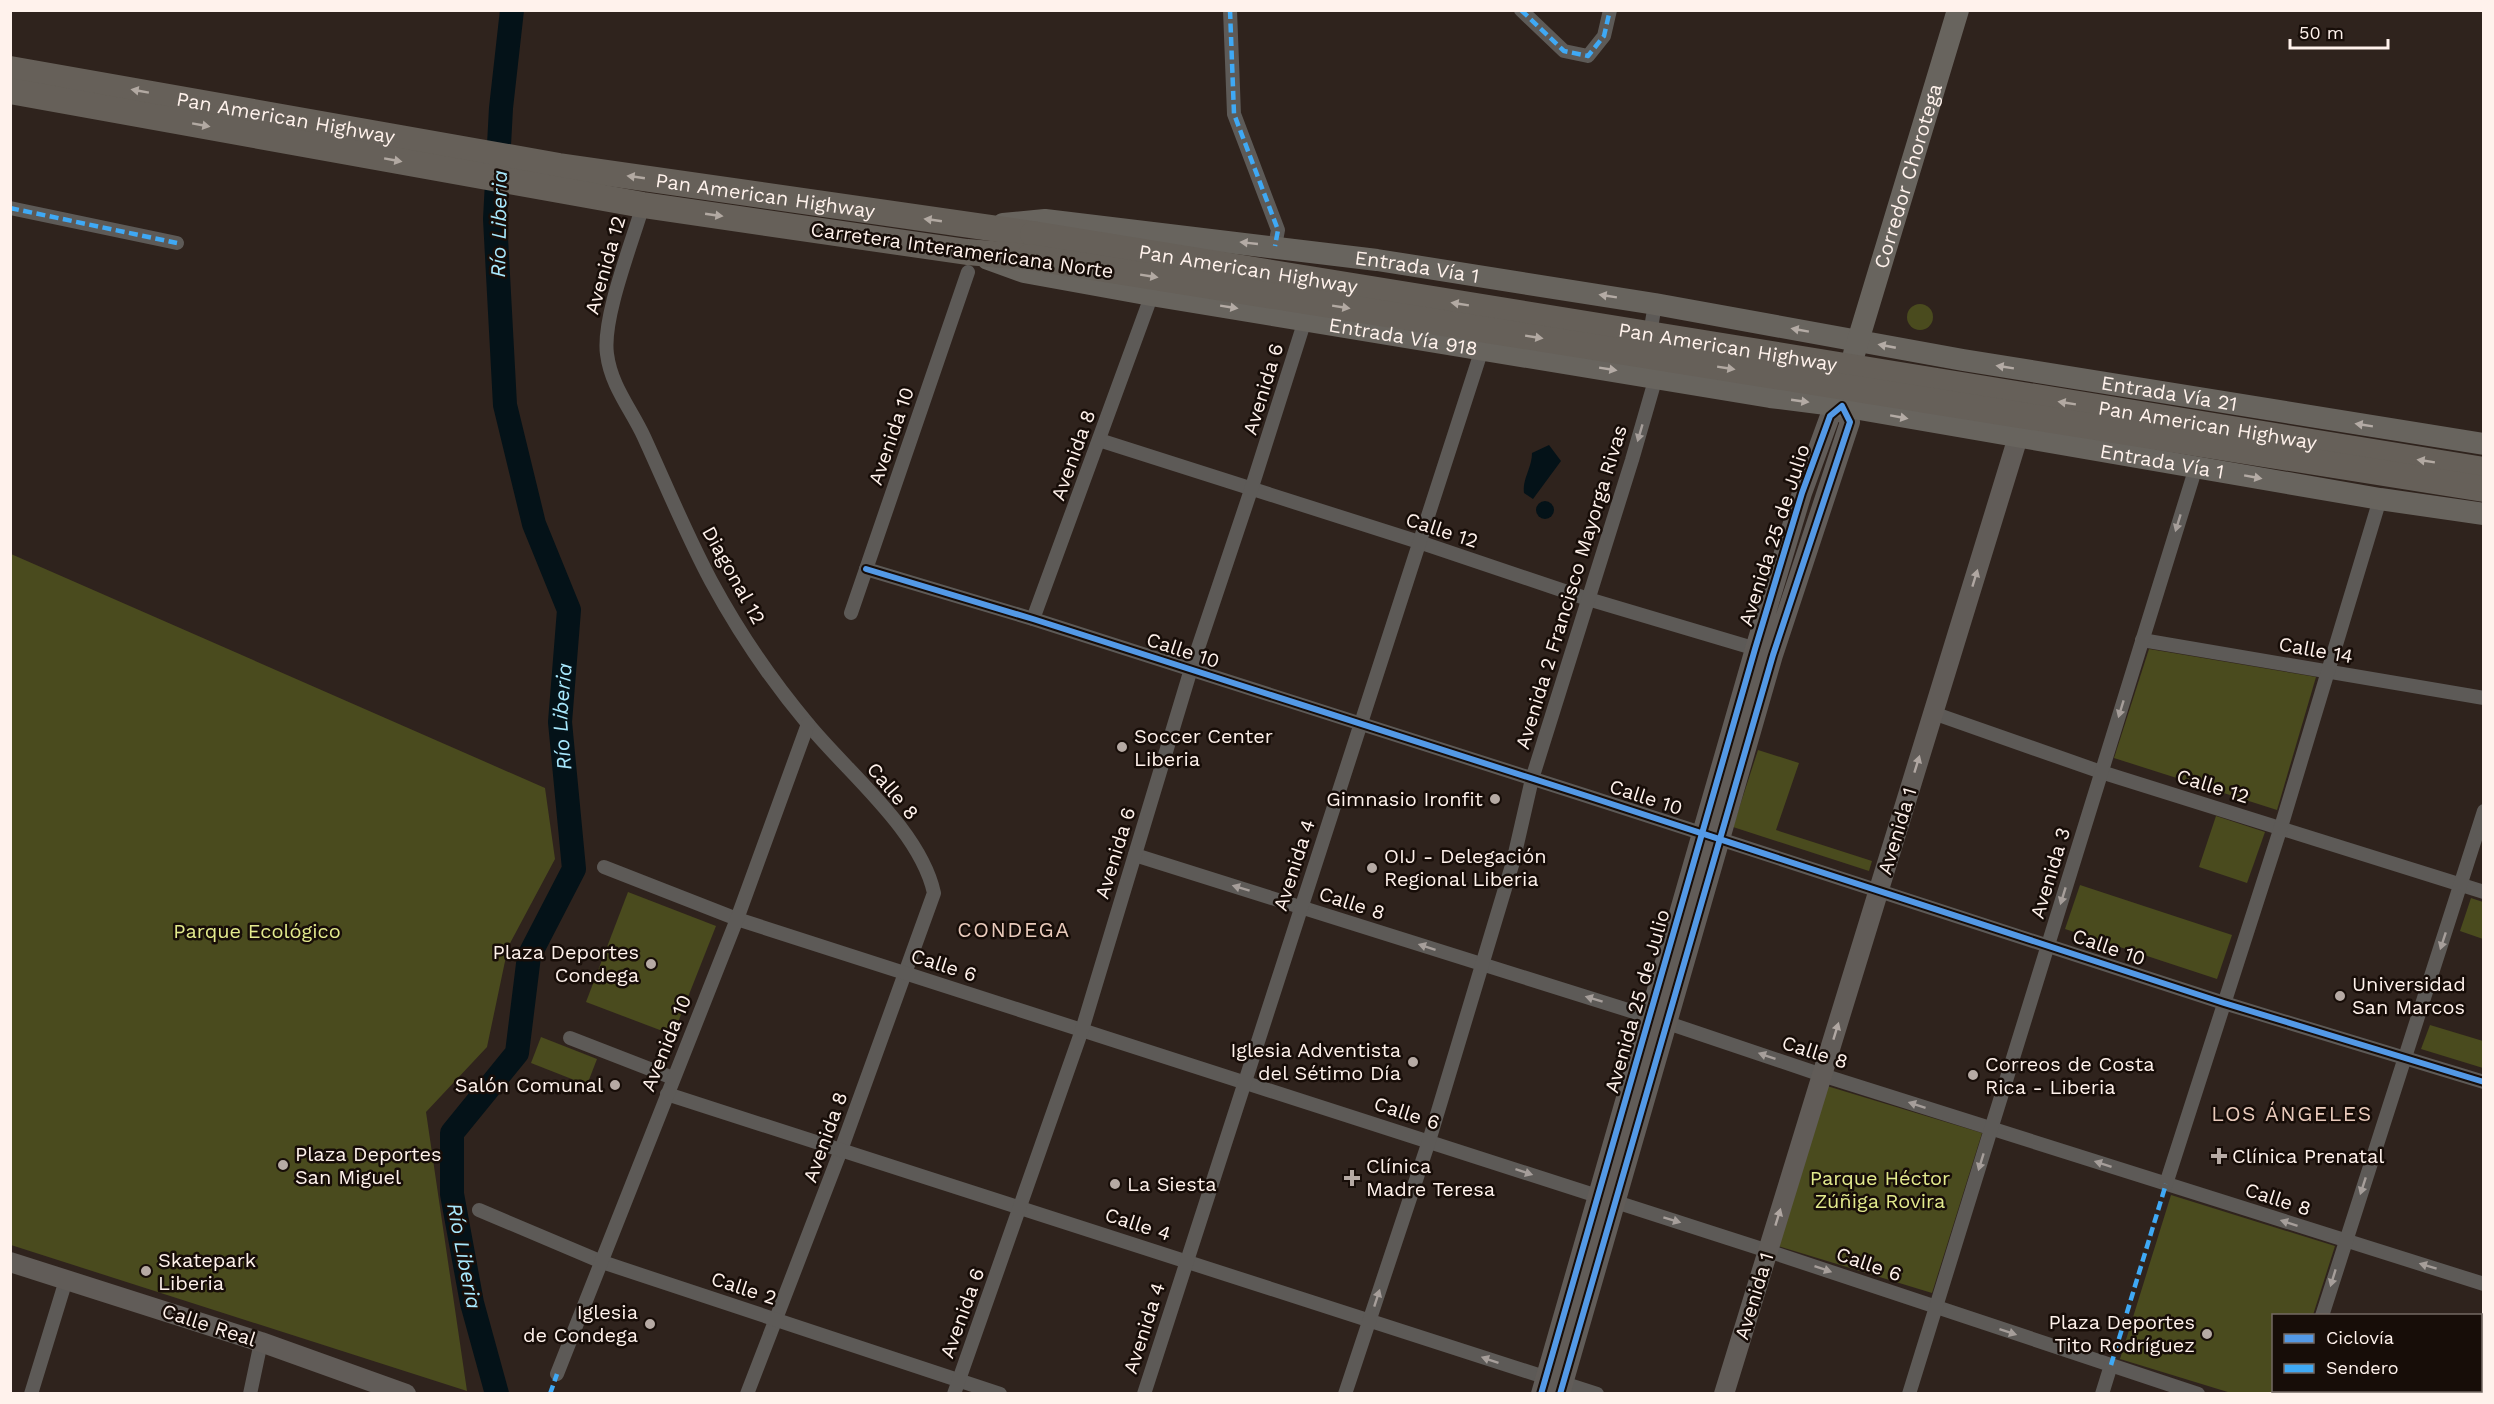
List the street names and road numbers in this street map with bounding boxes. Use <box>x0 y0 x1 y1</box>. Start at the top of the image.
street label: Corredor Chorotega <box>1869 81 1947 271</box>
street label: Pan American Highway <box>175 87 398 149</box>
street label: Pan American Highway <box>654 168 877 223</box>
street label: Avenida 12 <box>579 213 631 317</box>
street label: Carretera Interamericana Norte <box>809 217 1115 283</box>
street label: Pan American Highway <box>1137 239 1360 299</box>
street label: Entrada Vía 1 <box>1353 245 1481 288</box>
street label: Entrada Vía 918 <box>1327 312 1480 361</box>
street label: Pan American Highway <box>1617 317 1840 377</box>
street label: Avenida 6 <box>1238 340 1288 438</box>
street label: Entrada Vía 21 <box>2099 370 2239 416</box>
street label: Avenida 10 <box>863 384 919 488</box>
street label: Pan American Highway <box>2096 395 2319 455</box>
street label: Avenida 8 <box>1046 406 1100 504</box>
street label: Avenida 2 Francisco Mayorga Rivas <box>1510 422 1632 752</box>
street label: Entrada Vía 1 <box>2098 439 2226 484</box>
street label: Avenida 25 de Julio <box>1733 441 1815 629</box>
street label: Calle 12 <box>1403 507 1481 553</box>
street label: Diagonal 12 <box>697 522 771 628</box>
street label: Calle 10 <box>1143 627 1223 673</box>
street label: Calle 14 <box>2277 632 2355 668</box>
street label: Calle 8 <box>862 757 924 825</box>
street label: Calle 12 <box>2174 764 2252 808</box>
street label: Calle 10 <box>1606 774 1686 820</box>
street label: Avenida 1 <box>1872 785 1922 877</box>
street label: Avenida 6 <box>1090 804 1140 902</box>
street label: Avenida 4 <box>1268 816 1320 914</box>
street label: Avenida 3 <box>2025 825 2075 921</box>
street label: Calle 8 <box>1316 881 1388 925</box>
street label: Avenida 25 de Julio <box>1599 906 1675 1096</box>
street label: Calle 10 <box>2069 923 2149 971</box>
street label: Calle 6 <box>908 943 980 987</box>
street label: Avenida 10 <box>636 991 696 1095</box>
street label: Calle 8 <box>1779 1030 1851 1074</box>
street label: Avenida 8 <box>798 1088 852 1186</box>
street label: Calle 6 <box>1371 1091 1443 1135</box>
street label: Calle 8 <box>2242 1177 2314 1221</box>
street label: Calle 4 <box>1102 1202 1174 1246</box>
street label: Calle 6 <box>1833 1242 1905 1286</box>
street label: Avenida 1 <box>1729 1250 1779 1342</box>
street label: Avenida 6 <box>935 1264 989 1362</box>
street label: Calle 2 <box>708 1266 780 1310</box>
street label: Avenida 4 <box>1118 1279 1170 1377</box>
street label: Calle Real <box>159 1299 259 1351</box>

